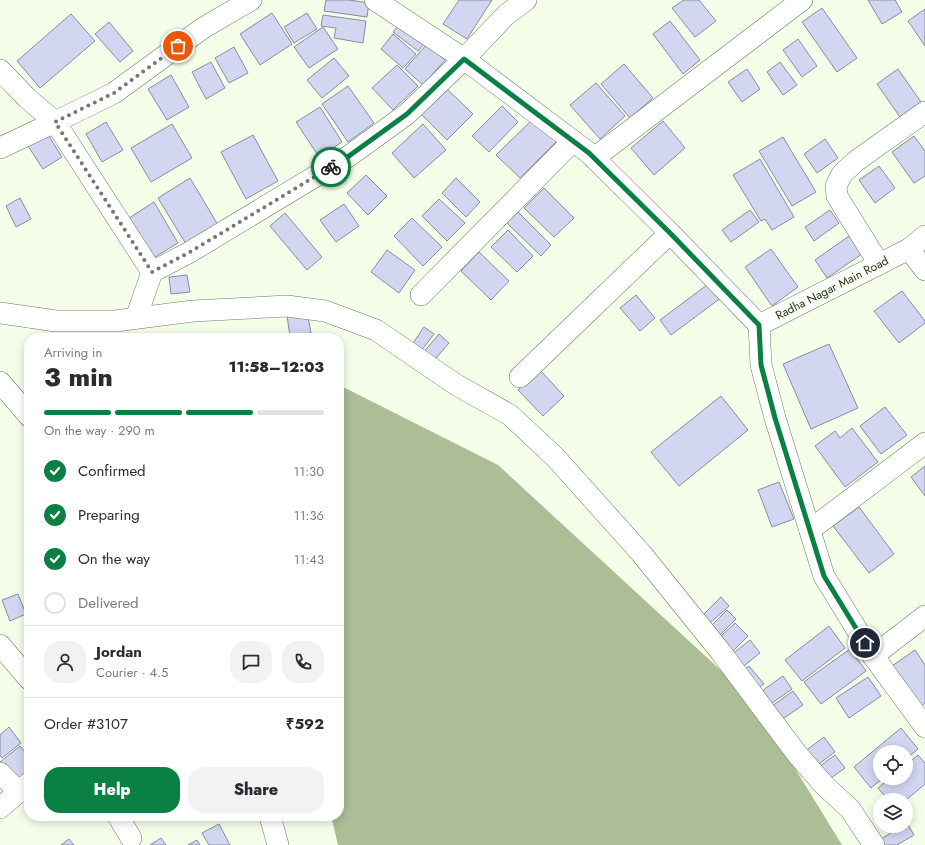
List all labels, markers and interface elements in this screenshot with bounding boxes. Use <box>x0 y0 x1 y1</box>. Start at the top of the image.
pin <box>161 29 195 63</box>
icon: bag <box>167 35 189 57</box>
courier <box>311 147 351 187</box>
icon: bike <box>320 156 342 178</box>
street label: Radha Nagar Main Road <box>772 252 892 324</box>
text: Arriving in <box>44 343 102 362</box>
text: 11:58–12:03 <box>229 356 324 378</box>
text: 3 min <box>44 358 113 396</box>
text: On the way · 290 m <box>44 421 155 440</box>
icon: check <box>44 460 66 482</box>
text: Confirmed <box>78 460 146 482</box>
text: 11:30 <box>294 462 324 481</box>
icon: check <box>44 504 66 526</box>
text: Preparing <box>78 504 140 526</box>
text: 11:36 <box>294 506 324 525</box>
icon: check <box>44 548 66 570</box>
text: On the way <box>78 548 150 570</box>
text: 11:43 <box>294 550 324 569</box>
text: Delivered <box>78 592 139 614</box>
pin <box>848 626 882 660</box>
icon: home <box>854 632 876 654</box>
button: person <box>44 641 86 683</box>
text: Jordan <box>96 641 142 663</box>
button: chat <box>230 641 272 683</box>
button: phone <box>282 641 324 683</box>
text: Courier · 4.5 <box>96 663 168 682</box>
text: Order #3107 <box>44 713 128 735</box>
text: ₹592 <box>286 713 324 735</box>
map controls <box>873 745 913 833</box>
button: locate <box>873 745 913 785</box>
button: Help <box>44 767 180 813</box>
button: Share <box>188 767 324 813</box>
button: layers <box>873 793 913 833</box>

